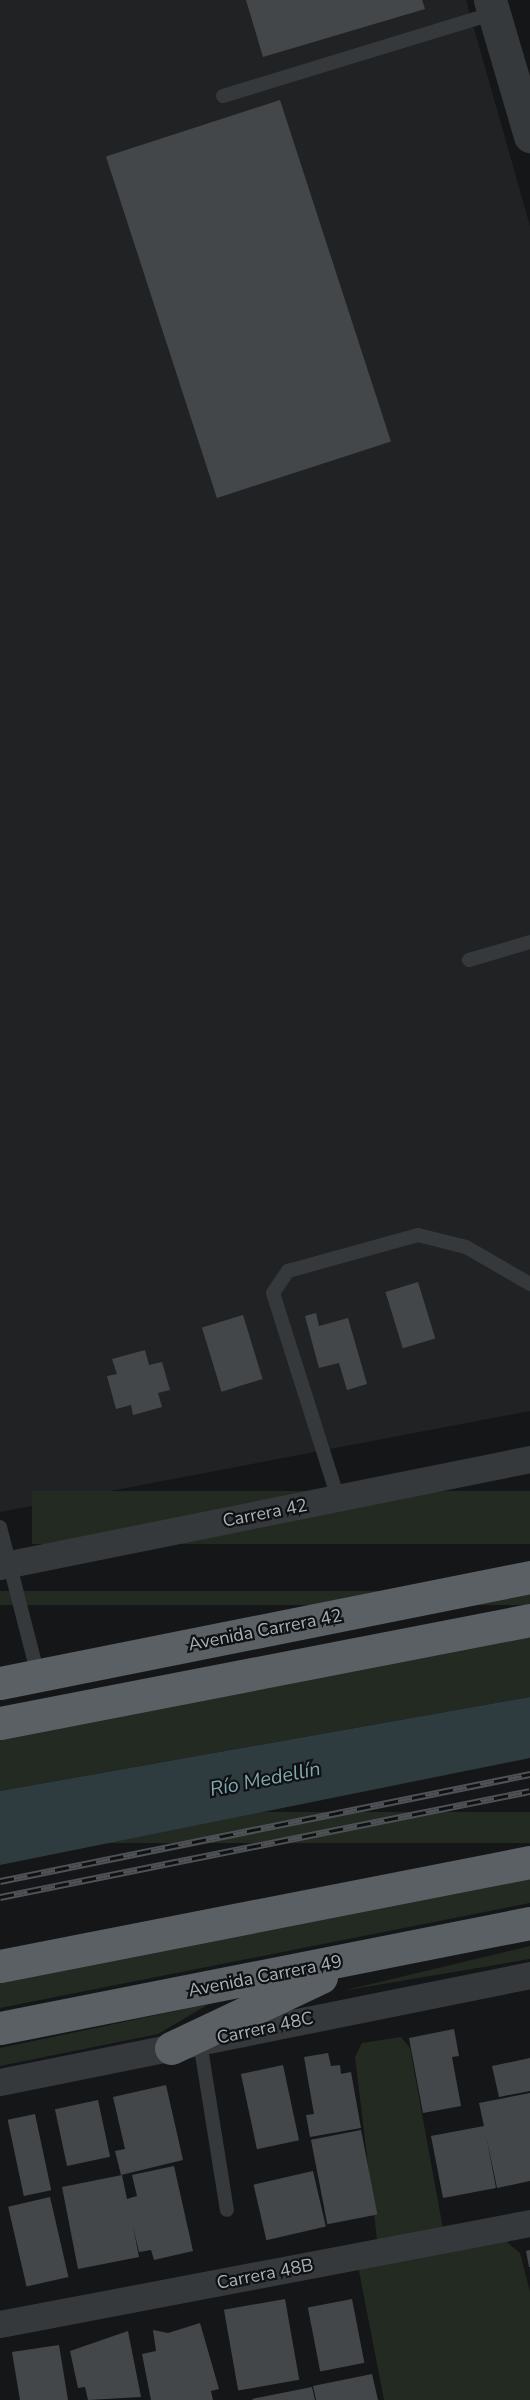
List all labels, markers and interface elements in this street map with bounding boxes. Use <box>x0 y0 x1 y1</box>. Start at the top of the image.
street label: Carrera 42 <box>221 1494 309 1532</box>
street label: Avenida Carrera 42 <box>186 1604 344 1656</box>
water label: Río Medellín <box>208 1757 322 1801</box>
street label: Avenida Carrera 49 <box>186 1950 344 2002</box>
street label: Carrera 48C <box>215 2007 315 2049</box>
street label: Carrera 48B <box>215 2254 315 2294</box>

